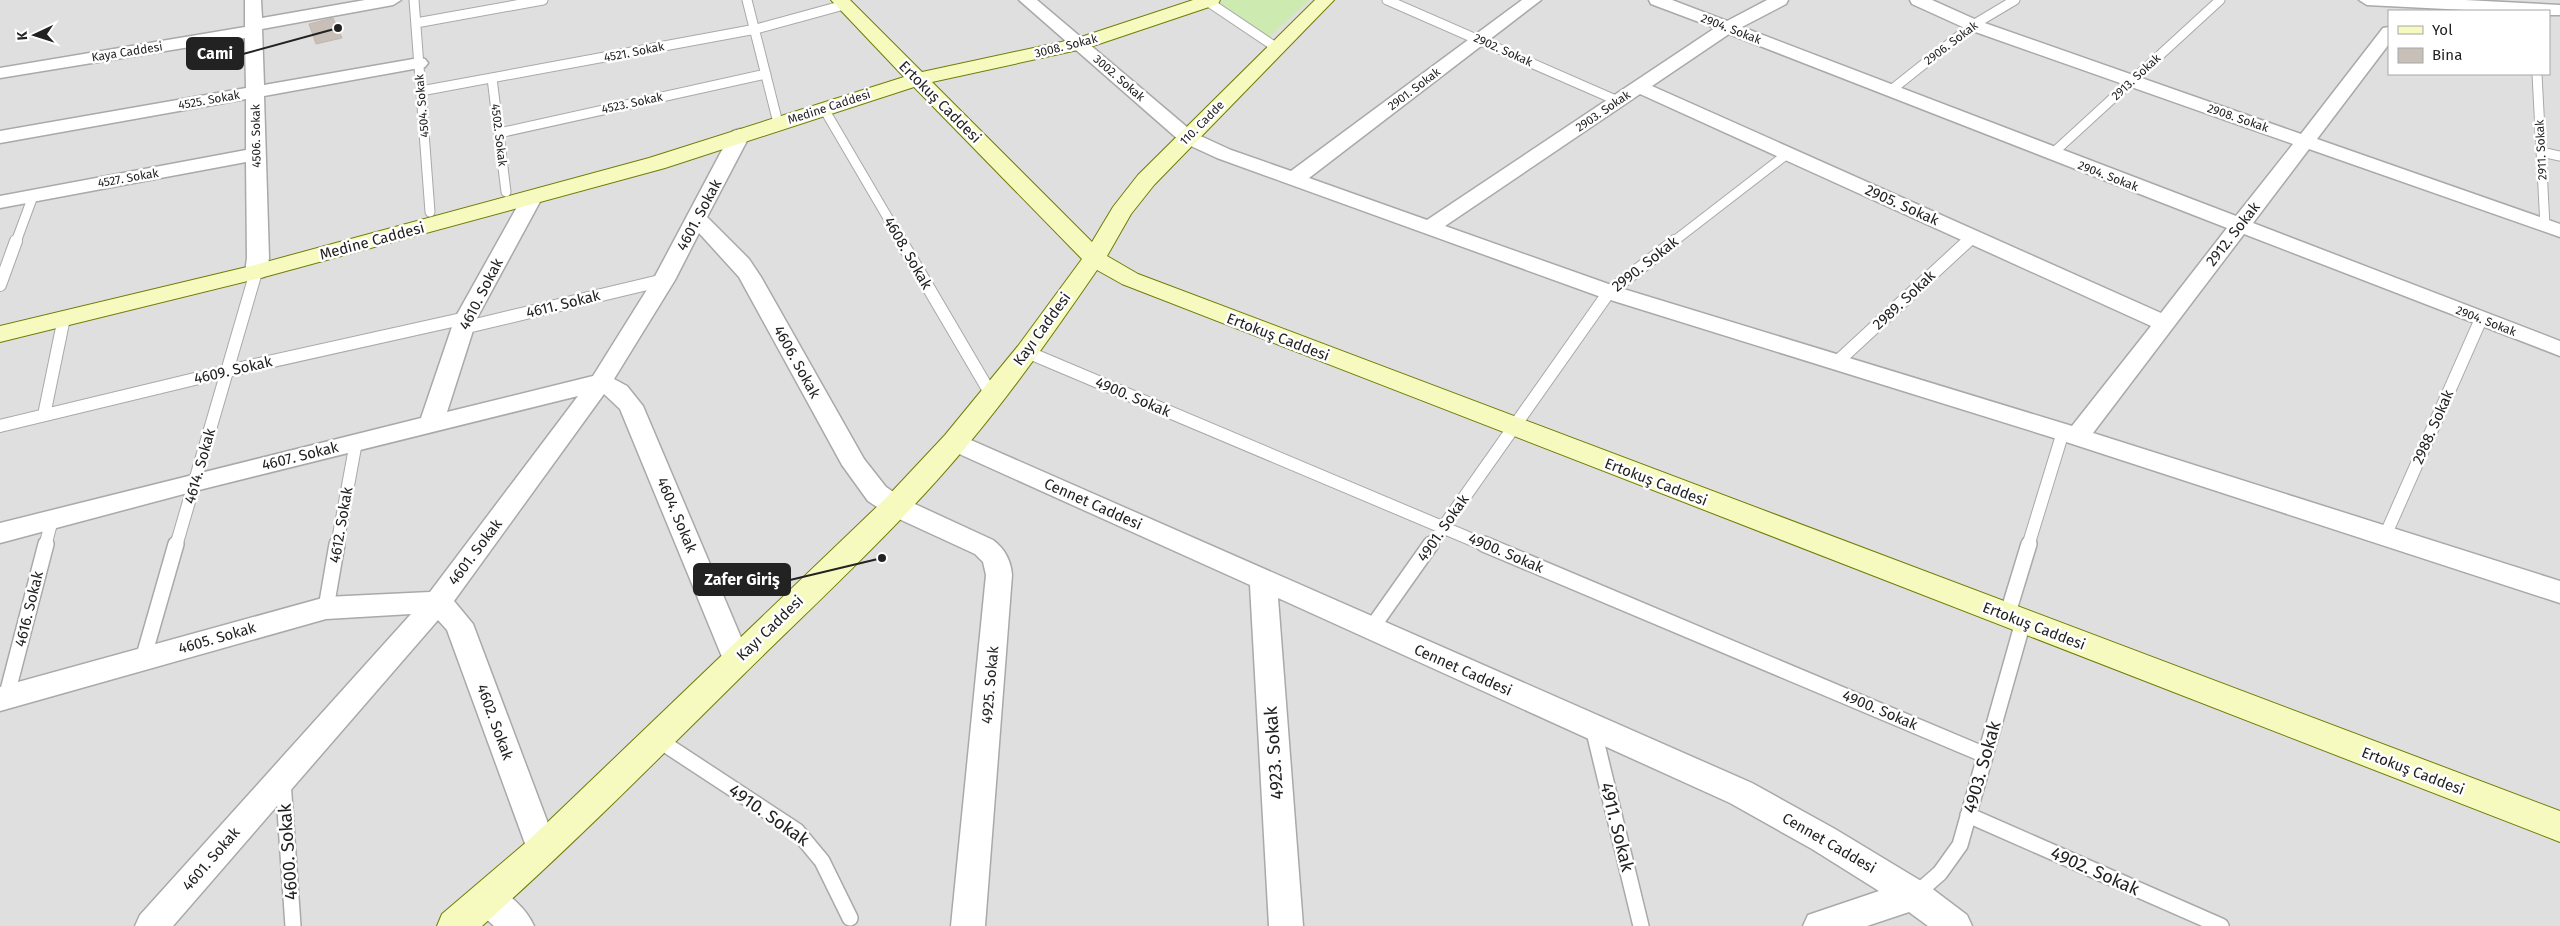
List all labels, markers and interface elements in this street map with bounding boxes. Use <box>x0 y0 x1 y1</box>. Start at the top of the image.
north arrow <box>10 10 60 60</box>
legend <box>2388 10 2550 75</box>
street label: 2904. Sokak <box>1699 11 1764 47</box>
street label: 2906. Sokak <box>1921 18 1981 68</box>
text: Yol <box>2432 21 2453 39</box>
text: K <box>14 30 31 41</box>
street label: 3008. Sokak <box>1033 31 1100 61</box>
street label: 2902. Sokak <box>1471 31 1535 70</box>
callout: Cami <box>187 38 243 69</box>
street label: Kaya Caddesi <box>90 39 164 65</box>
street label: 4521. Sokak <box>603 39 666 65</box>
text: Cami <box>197 44 233 63</box>
text: Bina <box>2432 46 2462 64</box>
street label: 2913. Sokak <box>2109 50 2164 103</box>
street label: 3002. Sokak <box>1090 52 1148 105</box>
street label: Ertokuş Caddesi <box>895 57 985 147</box>
street label: 2901. Sokak <box>1385 64 1444 113</box>
street label: 4504. Sokak <box>412 73 432 138</box>
street label: Medine Caddesi <box>786 87 872 127</box>
street label: 2903. Sokak <box>1573 87 1634 134</box>
street label: 4525. Sokak <box>177 88 242 112</box>
street label: 4523. Sokak <box>600 90 665 116</box>
street label: 110. Cadde <box>1177 98 1227 148</box>
street label: 2908. Sokak <box>2206 101 2271 135</box>
street label: 4506. Sokak <box>248 103 264 168</box>
street label: 4502. Sokak <box>488 103 510 168</box>
street label: 2911. Sokak <box>2532 119 2550 181</box>
street label: 2904. Sokak <box>2076 158 2141 194</box>
street label: 4527. Sokak <box>96 166 160 190</box>
street label: 4601. Sokak <box>673 176 725 254</box>
street label: 2905. Sokak <box>1862 181 1942 229</box>
street label: 2912. Sokak <box>2202 198 2264 270</box>
street label: 4608. Sokak <box>880 214 936 293</box>
street label: Medine Caddesi <box>318 218 426 264</box>
street label: 2990. Sokak <box>1608 232 1682 295</box>
street label: 4610. Sokak <box>455 255 507 333</box>
street label: 2989. Sokak <box>1869 266 1939 333</box>
street label: 4611. Sokak <box>524 286 602 322</box>
street label: Kayı Caddesi <box>1009 289 1075 369</box>
street label: 2904. Sokak <box>2454 303 2519 339</box>
street label: Ertokuş Caddesi <box>1224 309 1332 365</box>
street label: 4606. Sokak <box>770 323 824 402</box>
street label: 4609. Sokak <box>192 352 274 388</box>
street label: 4900. Sokak <box>1093 373 1174 421</box>
street label: 2988. Sokak <box>2409 387 2458 467</box>
street label: 4614. Sokak <box>181 426 219 506</box>
street label: 4607. Sokak <box>260 438 341 474</box>
street label: Ertokuş Caddesi <box>1602 454 1710 510</box>
street label: Cennet Caddesi <box>1041 474 1145 534</box>
street label: 4604. Sokak <box>653 475 701 556</box>
street label: 4612. Sokak <box>325 485 357 564</box>
street label: 4901. Sokak <box>1413 491 1473 565</box>
street label: 4601. Sokak <box>444 515 506 589</box>
street label: 4900. Sokak <box>1466 529 1547 577</box>
callout: Zafer Giriş <box>694 564 790 595</box>
street label: 4616. Sokak <box>11 569 47 649</box>
text: Zafer Giriş <box>704 570 780 590</box>
street label: Kayı Caddesi <box>733 592 807 664</box>
street label: Ertokuş Caddesi <box>1980 598 2088 654</box>
street label: 4605. Sokak <box>176 618 258 658</box>
street label: Cennet Caddesi <box>1411 640 1515 700</box>
street label: 4925. Sokak <box>978 645 1002 725</box>
street label: 4602. Sokak <box>473 682 517 763</box>
street label: 4900. Sokak <box>1840 686 1921 734</box>
street label: 4923. Sokak <box>1260 705 1288 800</box>
street label: 4903. Sokak <box>1958 718 2006 816</box>
street label: Ertokuş Caddesi <box>2359 743 2467 799</box>
street label: 4910. Sokak <box>724 779 814 851</box>
street label: 4911. Sokak <box>1595 780 1639 875</box>
street label: 4600. Sokak <box>274 802 302 901</box>
street label: Cennet Caddesi <box>1779 809 1879 877</box>
street label: 4601. Sokak <box>179 823 244 894</box>
street label: 4902. Sokak <box>2047 842 2143 901</box>

